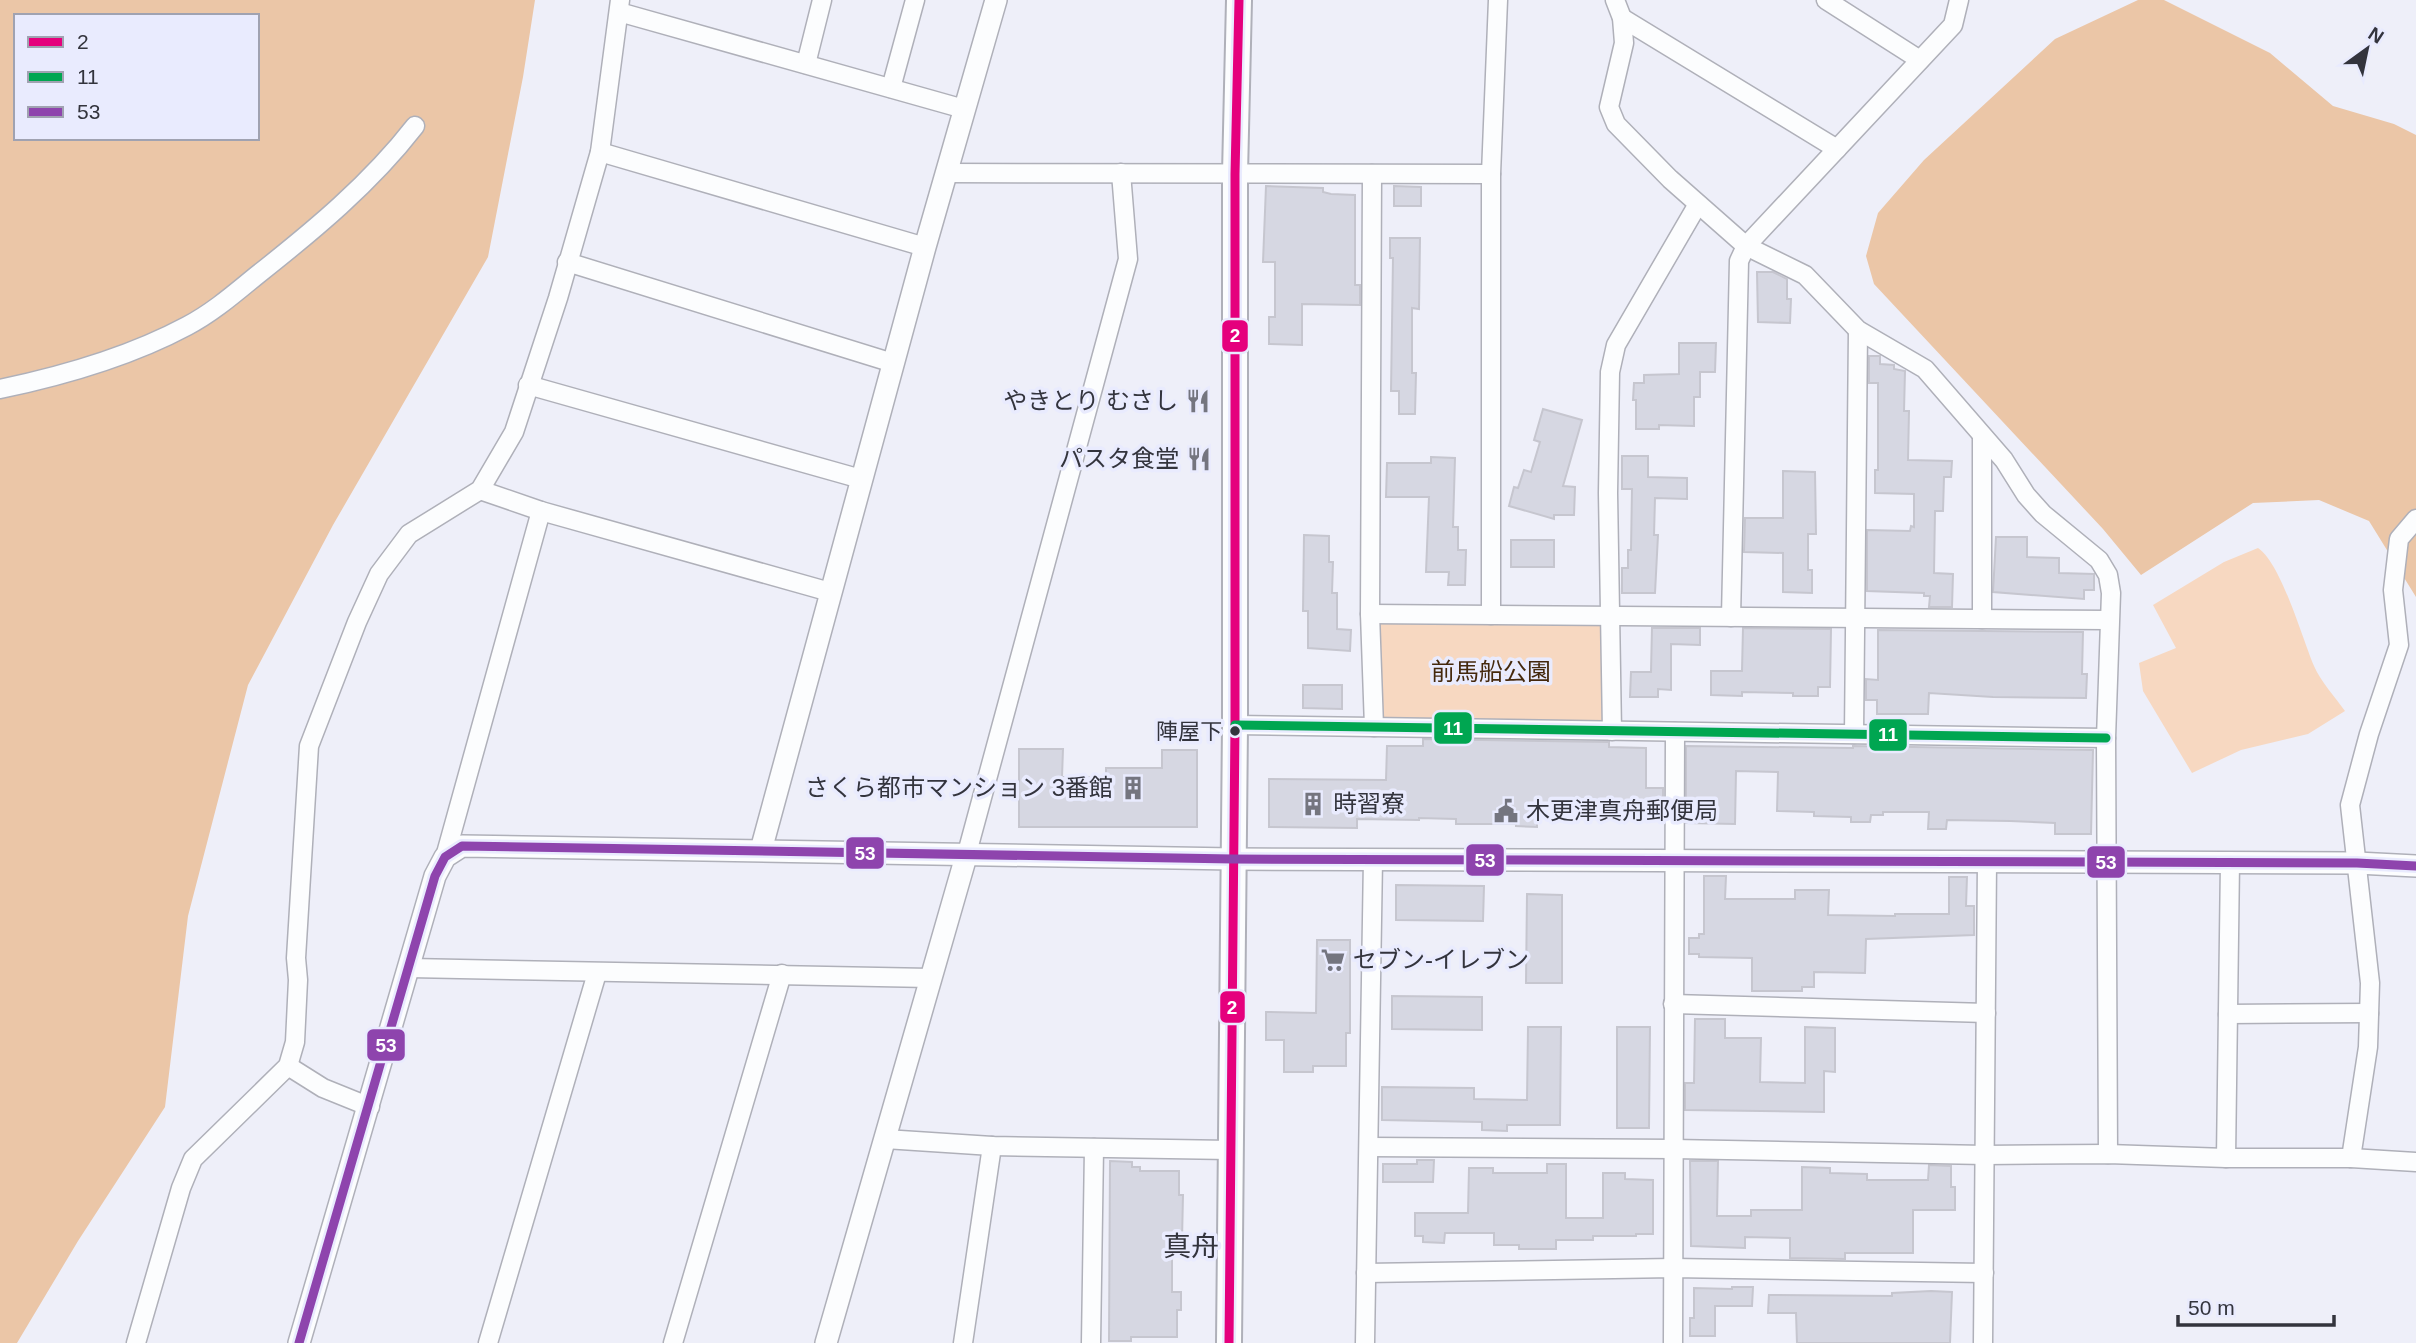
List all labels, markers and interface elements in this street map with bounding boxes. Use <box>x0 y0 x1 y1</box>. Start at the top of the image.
legend <box>14 14 259 140</box>
north arrow <box>2332 14 2402 84</box>
text: N <box>2365 23 2387 48</box>
text: 2 <box>77 30 89 53</box>
text: 11 <box>77 65 99 88</box>
text: 53 <box>77 100 100 123</box>
line badge: 2 <box>1221 319 1249 353</box>
text: 2 <box>1230 325 1240 346</box>
place label: やきとり むさし <box>1003 387 1178 414</box>
restaurant icon: やきとり むさし <box>1184 387 1212 415</box>
place label: パスタ食堂 <box>1059 445 1179 472</box>
restaurant icon: パスタ食堂 <box>1185 445 1213 473</box>
park label: 前馬船公園 <box>1431 658 1551 685</box>
line badge: 11 <box>1433 711 1473 745</box>
text: 11 <box>1443 718 1463 739</box>
line badge: 11 <box>1868 718 1908 752</box>
place label: 陣屋下 <box>1156 719 1222 744</box>
marker: 陣屋下 <box>1228 724 1242 738</box>
text: 11 <box>1878 724 1898 745</box>
place label: さくら都市マンション 3番館 <box>805 774 1113 801</box>
building icon: さくら都市マンション 3番館 <box>1119 774 1147 802</box>
building icon: 時習寮 <box>1299 790 1327 818</box>
place label: 時習寮 <box>1333 790 1405 817</box>
public building icon: 木更津真舟郵便局 <box>1492 797 1520 825</box>
place label: 木更津真舟郵便局 <box>1526 797 1718 824</box>
line badge: 53 <box>845 836 885 870</box>
text: 53 <box>854 843 876 864</box>
line badge: 53 <box>1465 843 1505 877</box>
line badge: 53 <box>2086 845 2126 879</box>
text: 53 <box>1474 850 1496 871</box>
text: 53 <box>2095 852 2117 873</box>
supermarket icon: セブン-イレブン <box>1319 946 1347 974</box>
place label: セブン-イレブン <box>1353 946 1529 973</box>
line badge: 2 <box>1219 990 1246 1024</box>
text: 2 <box>1227 997 1237 1018</box>
line badge: 53 <box>366 1028 406 1062</box>
text: 53 <box>375 1035 397 1056</box>
district label: 真舟 <box>1163 1231 1219 1262</box>
scale bar <box>2178 1284 2334 1328</box>
text: 50 m <box>2188 1296 2235 1319</box>

